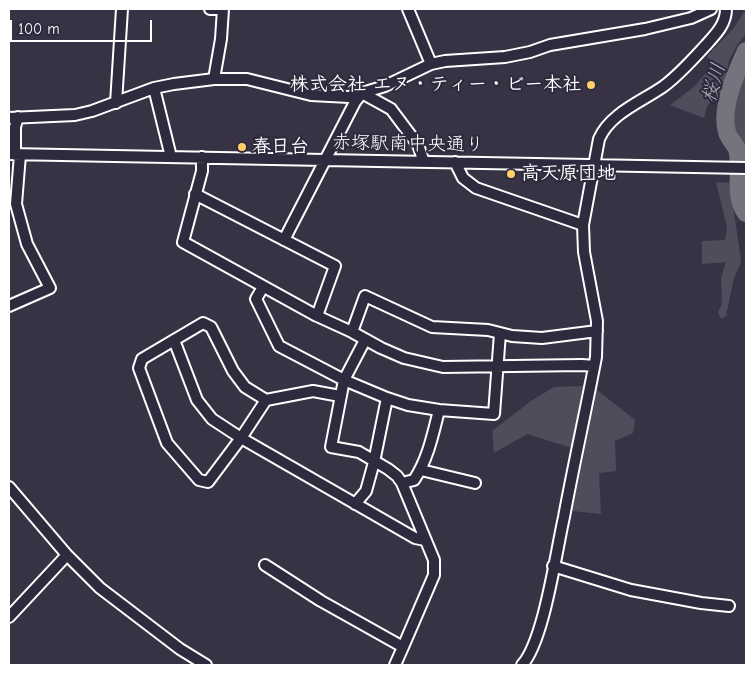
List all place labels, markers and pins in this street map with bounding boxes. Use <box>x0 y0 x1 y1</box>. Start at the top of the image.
place label: 株式会社 エヌ・ティー・ビー本社 <box>290 74 581 96</box>
marker: 株式会社 エヌ・ティー・ビー本社 <box>585 79 597 91</box>
place label: 春日台 <box>252 136 309 158</box>
marker: 春日台 <box>236 141 248 153</box>
place label: 高天原団地 <box>521 163 616 185</box>
marker: 高天原団地 <box>505 168 517 180</box>

